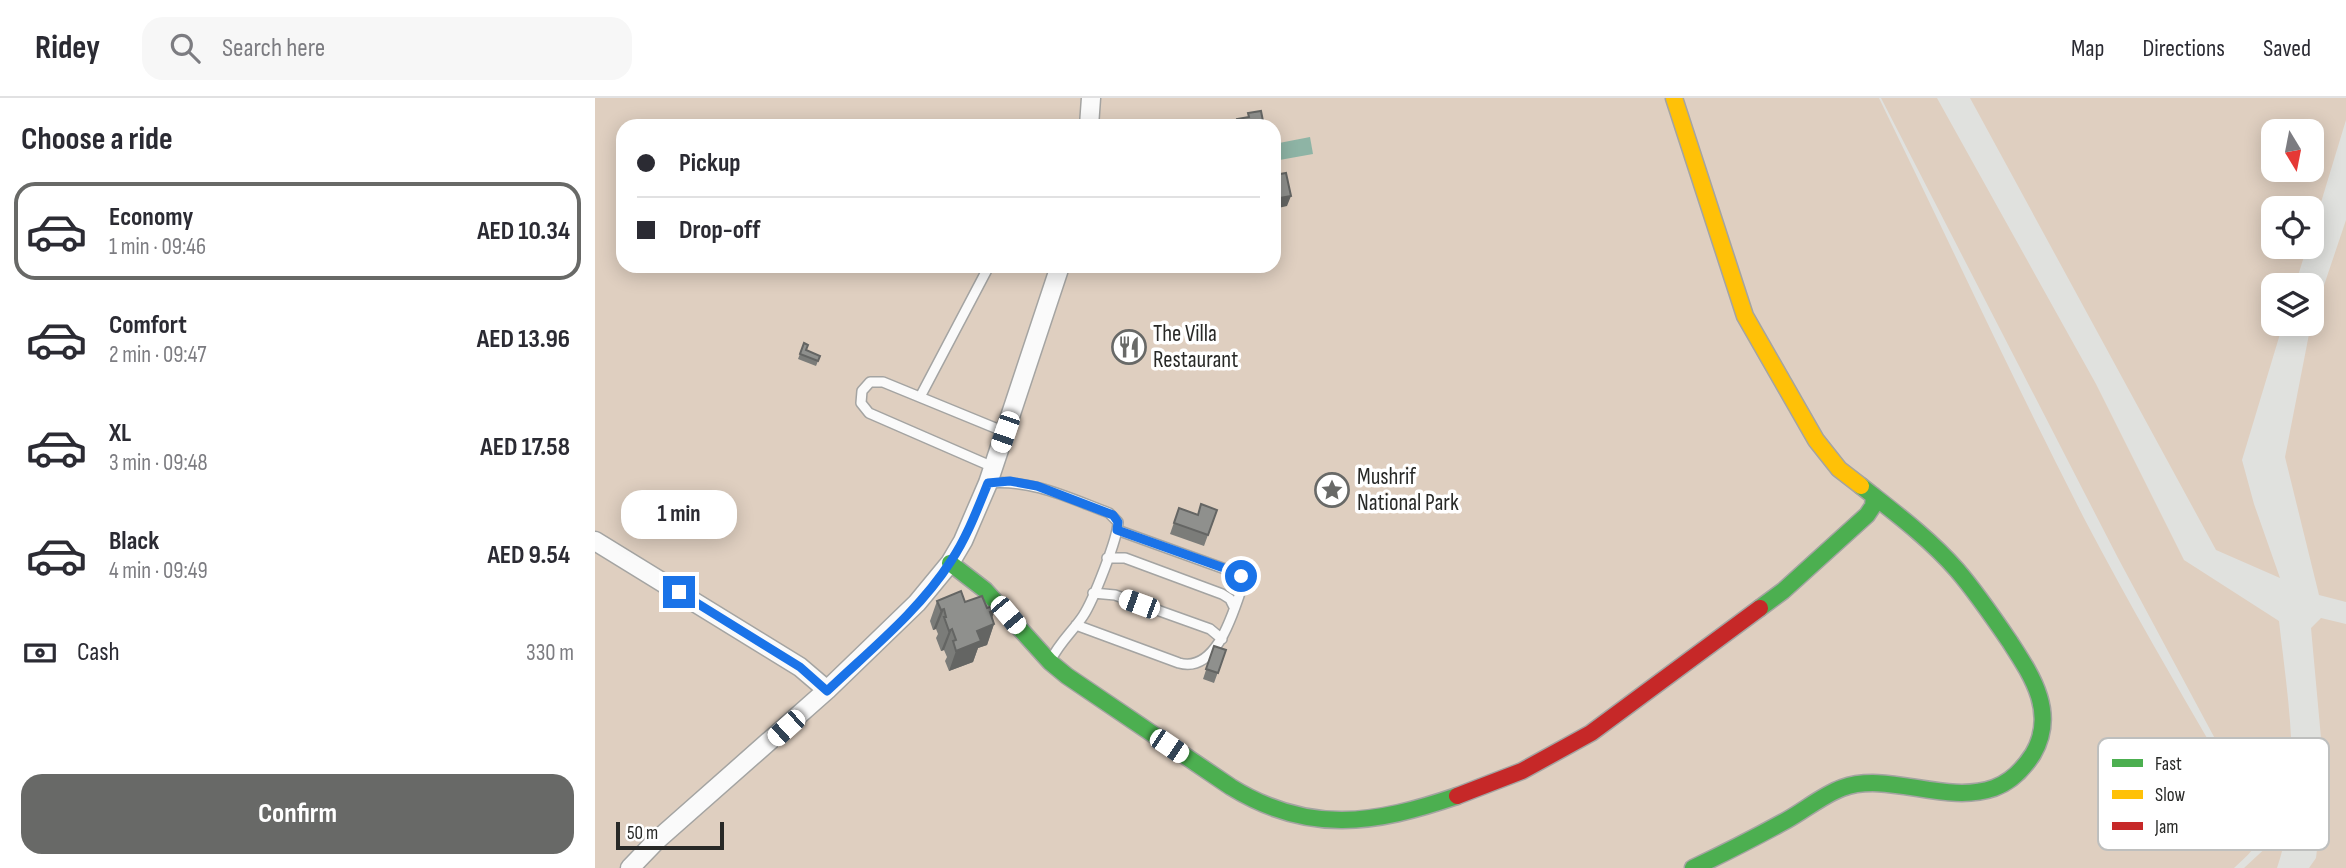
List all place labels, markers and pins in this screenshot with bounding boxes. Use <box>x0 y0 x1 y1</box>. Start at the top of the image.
place label: The Villa Restaurant <box>1153 320 1238 374</box>
restaurant icon: The Villa Restaurant <box>1110 328 1148 366</box>
place label: Mushrif National Park <box>1357 463 1459 517</box>
place icon: Mushrif National Park <box>1313 471 1351 509</box>

